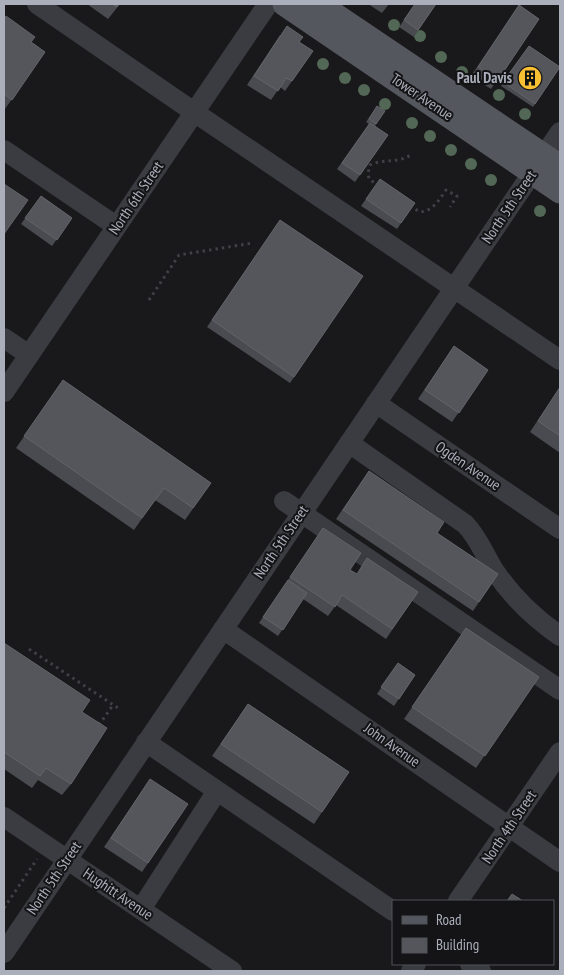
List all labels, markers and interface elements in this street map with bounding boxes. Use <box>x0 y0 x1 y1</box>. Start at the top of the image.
building icon: Paul Davis <box>517 65 543 91</box>
place label: Paul Davis <box>457 68 512 87</box>
street label: Tower Avenue <box>387 69 457 124</box>
street label: North 6th Street <box>104 157 167 238</box>
street label: North 5th Street <box>477 166 540 247</box>
street label: Ogden Avenue <box>432 437 505 494</box>
street label: North 5th Street <box>249 501 312 582</box>
street label: John Avenue <box>360 718 424 771</box>
street label: North 4th Street <box>477 786 540 867</box>
street label: North 5th Street <box>22 837 85 918</box>
street label: Hughitt Avenue <box>80 863 157 924</box>
legend <box>392 900 554 965</box>
text: Road <box>436 910 462 929</box>
text: Building <box>436 935 479 954</box>

